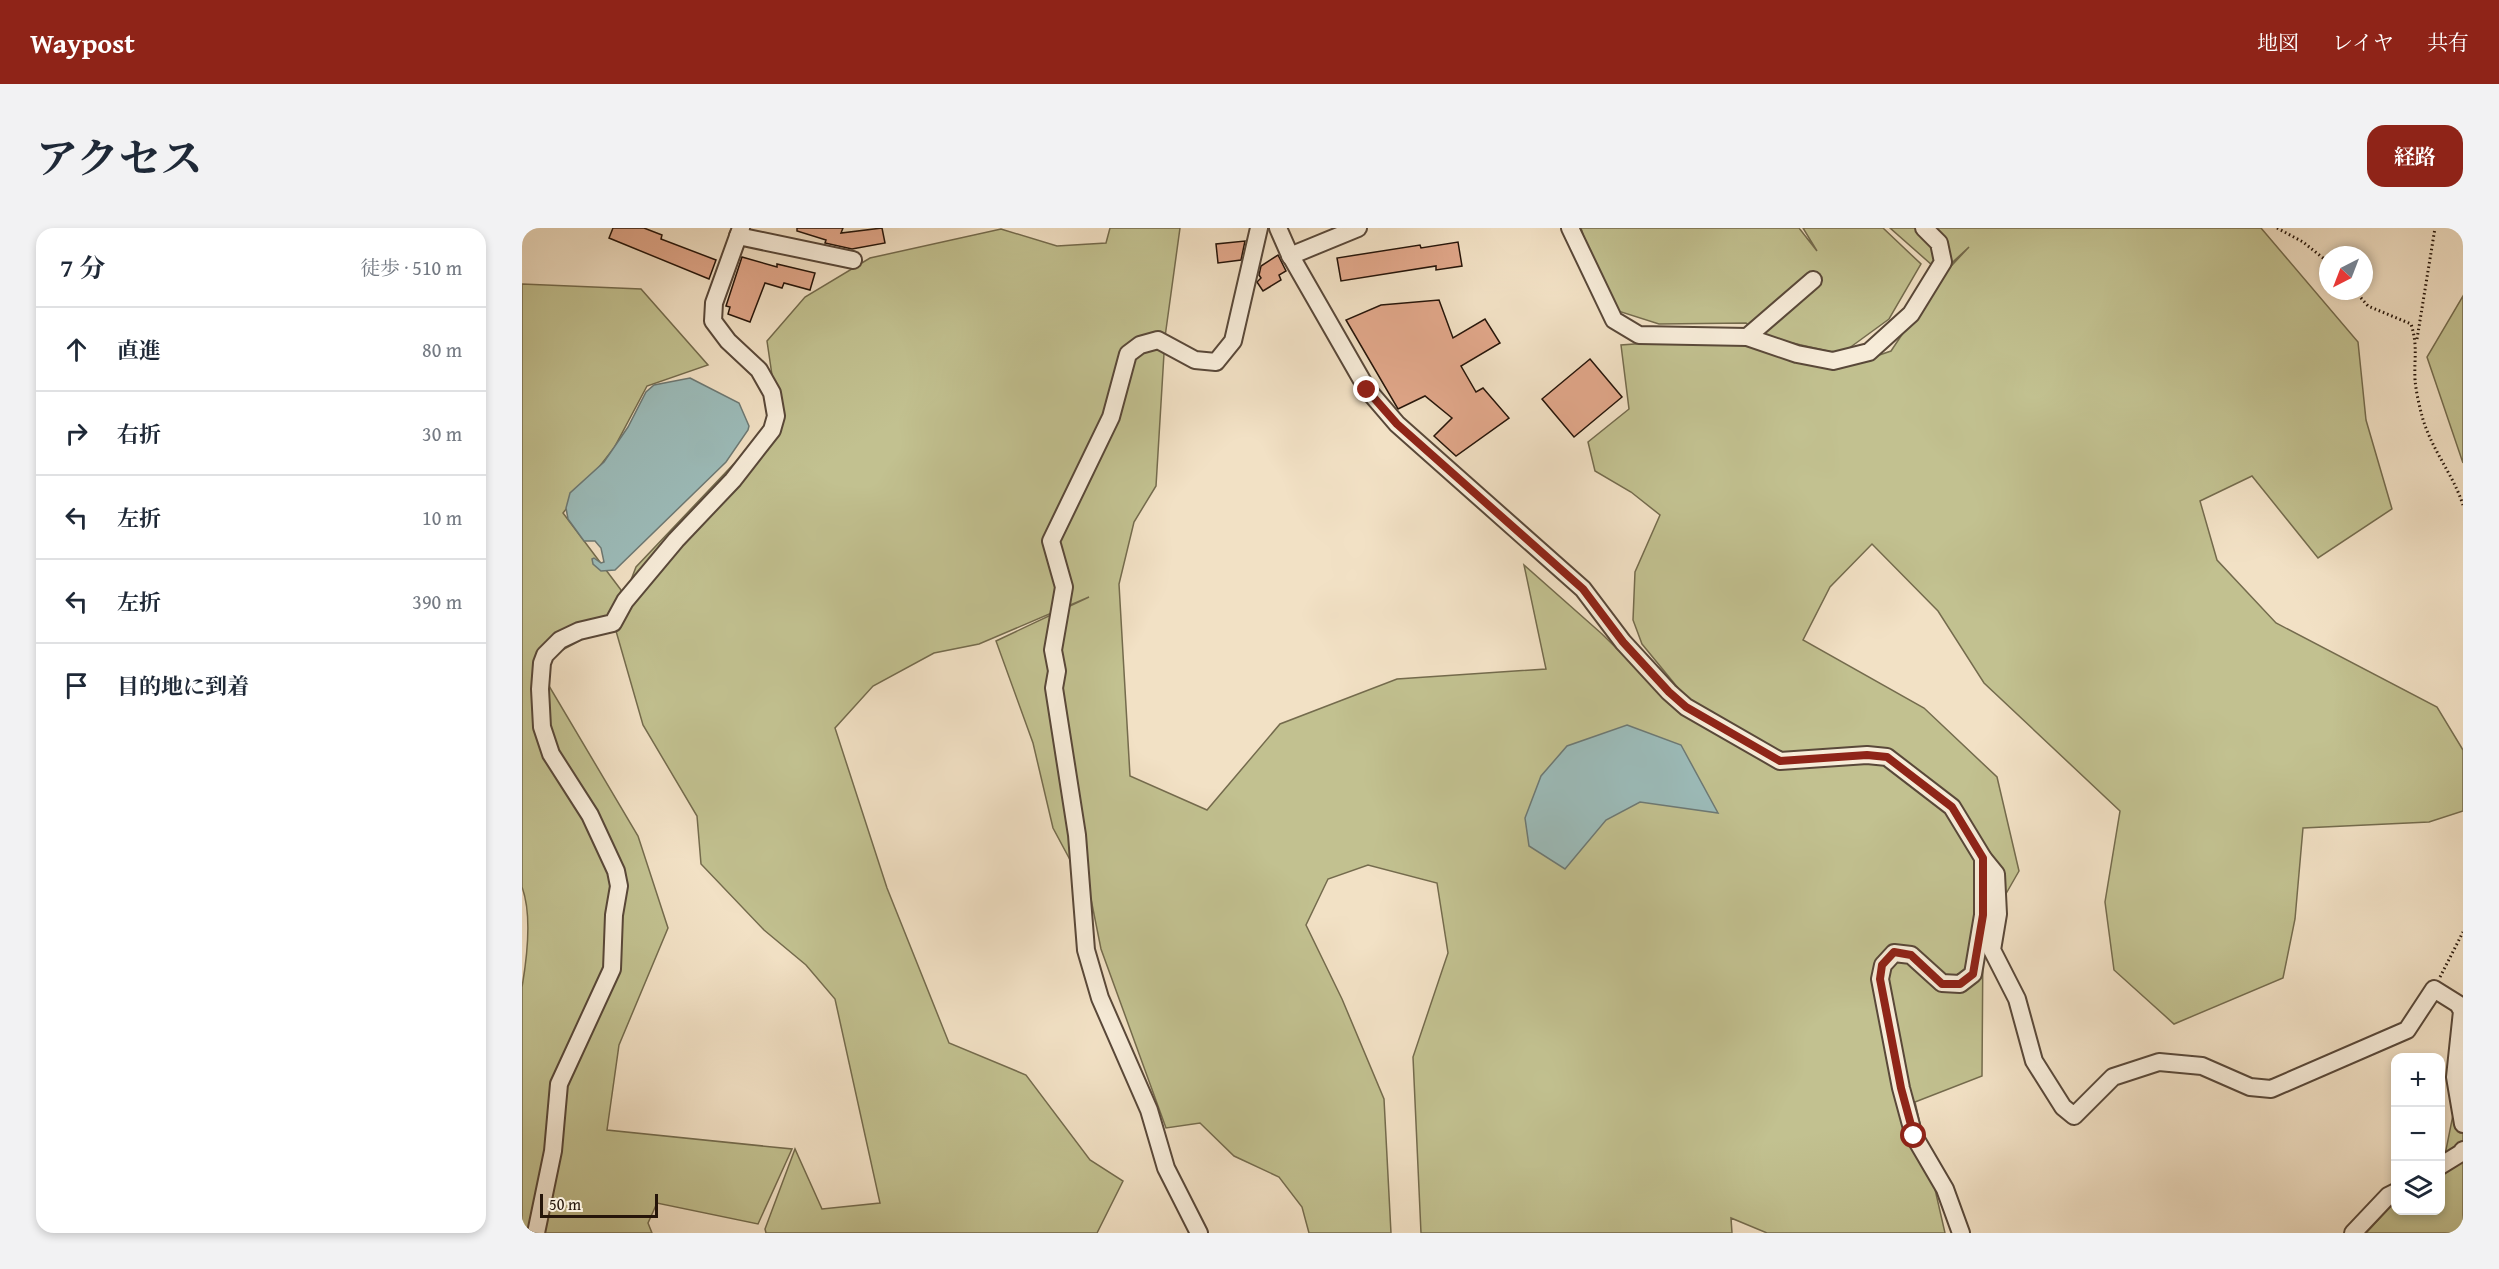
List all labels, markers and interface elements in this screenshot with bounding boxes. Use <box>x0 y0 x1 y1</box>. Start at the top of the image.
text: Waypost <box>30 22 135 63</box>
text: 地図 <box>2257 27 2299 58</box>
text: レイヤ <box>2332 27 2394 58</box>
text: 共有 <box>2427 27 2469 58</box>
button: 経路 <box>2367 125 2463 187</box>
text: アクセス <box>36 127 203 188</box>
north arrow <box>2319 246 2373 300</box>
text: 7 分 <box>60 248 105 287</box>
text: 徒歩 · 510 m <box>360 253 462 282</box>
icon: ahead <box>60 333 93 366</box>
text: 直進 <box>117 334 161 366</box>
text: 80 m <box>422 335 462 364</box>
route end <box>1353 376 1379 402</box>
icon: right <box>60 417 93 450</box>
text: 右折 <box>117 418 161 450</box>
text: 30 m <box>422 419 462 448</box>
icon: left <box>60 501 93 534</box>
text: 左折 <box>117 502 161 534</box>
text: 10 m <box>422 503 462 532</box>
icon: left <box>60 585 93 618</box>
text: 左折 <box>117 586 161 618</box>
text: 390 m <box>412 587 462 616</box>
icon: arrive <box>60 669 93 702</box>
text: 目的地に到着 <box>117 670 249 702</box>
map controls <box>2391 1053 2445 1215</box>
button: + <box>2391 1053 2445 1107</box>
button: − <box>2391 1107 2445 1161</box>
route start <box>1900 1122 1926 1148</box>
button: layers <box>2391 1161 2445 1215</box>
scale bar <box>540 1191 658 1218</box>
text: 50 m <box>549 1192 581 1216</box>

